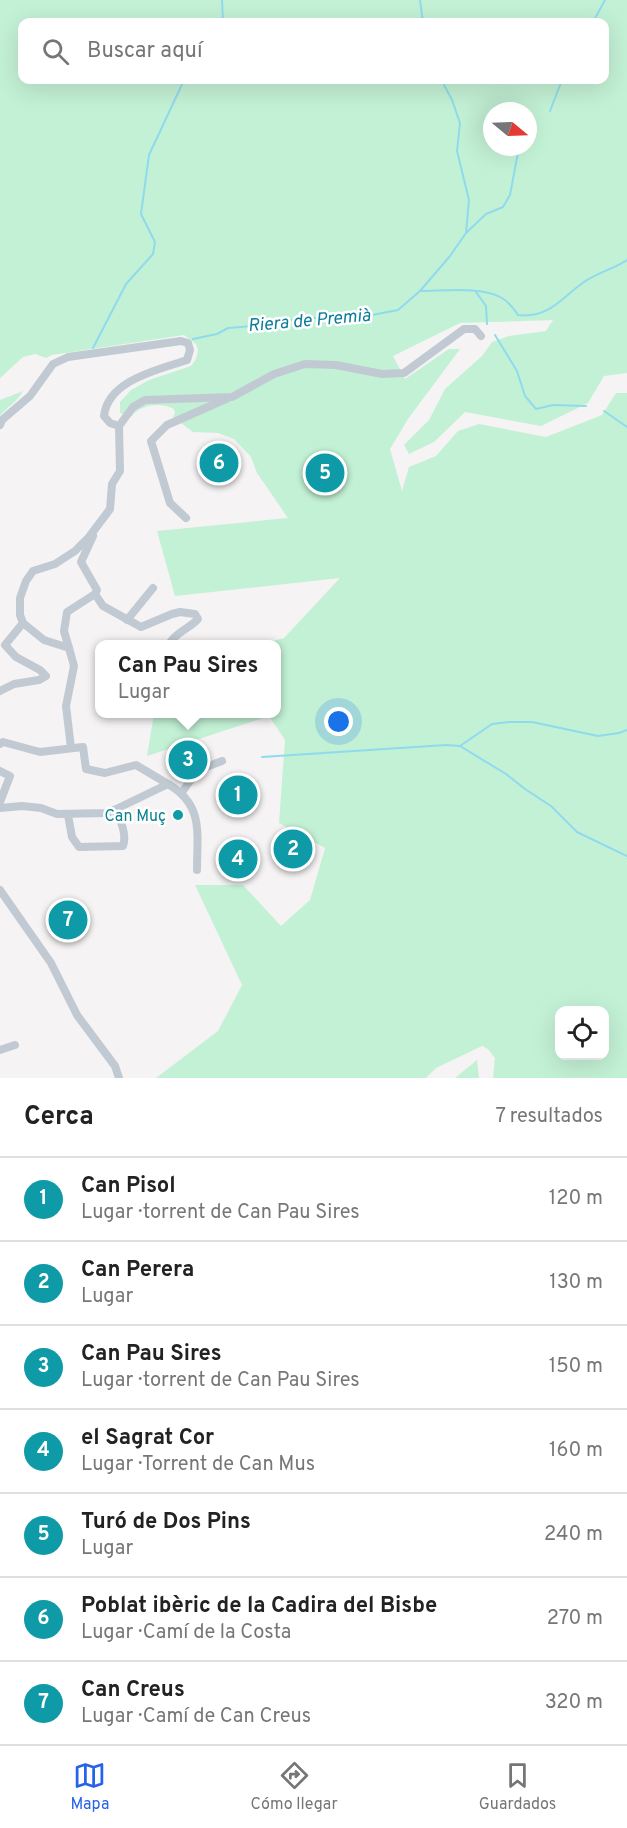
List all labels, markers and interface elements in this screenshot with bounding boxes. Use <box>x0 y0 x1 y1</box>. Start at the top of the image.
search box <box>18 18 609 84</box>
icon: search <box>39 35 72 68</box>
text: Buscar aquí <box>87 38 203 65</box>
north arrow <box>483 102 537 156</box>
water label: Riera de Premià <box>247 305 372 338</box>
pin: 6 <box>200 440 238 486</box>
pin: 5 <box>306 450 344 496</box>
popup <box>95 640 281 718</box>
text: Can Pau Sires <box>118 653 258 680</box>
text: Lugar <box>118 680 170 706</box>
your location <box>324 707 353 736</box>
pin: 3 <box>168 738 207 783</box>
pin: 1 <box>218 772 258 818</box>
place label: Can Muç <box>104 807 166 827</box>
marker: Can Muç <box>171 808 185 822</box>
pin: 2 <box>274 826 312 872</box>
pin: 4 <box>218 836 258 882</box>
pin: 7 <box>48 898 88 942</box>
map controls <box>555 1006 609 1060</box>
button: locate <box>555 1006 609 1060</box>
text: Cerca <box>24 1101 94 1134</box>
text: 7 resultados <box>495 1104 603 1130</box>
text: Can Pisol <box>81 1173 176 1200</box>
text: 1 <box>40 1186 48 1212</box>
text: 120 m <box>549 1186 603 1212</box>
text: Lugar · torrent de Can Pau Sires <box>81 1200 360 1226</box>
text: Can Perera <box>81 1257 194 1284</box>
text: 2 <box>37 1270 50 1296</box>
text: 130 m <box>549 1270 603 1296</box>
text: Lugar <box>81 1284 133 1310</box>
text: Can Pau Sires <box>81 1341 222 1368</box>
text: 3 <box>38 1354 50 1380</box>
text: 150 m <box>549 1354 603 1380</box>
text: Lugar · torrent de Can Pau Sires <box>81 1368 360 1394</box>
text: el Sagrat Cor <box>81 1425 214 1452</box>
text: 4 <box>37 1438 50 1464</box>
text: 160 m <box>549 1438 603 1464</box>
text: Lugar · Torrent de Can Mus <box>81 1452 315 1478</box>
text: Turó de Dos Pins <box>81 1509 251 1536</box>
text: 5 <box>37 1522 50 1548</box>
text: 240 m <box>544 1522 603 1548</box>
text: Lugar <box>81 1536 133 1562</box>
text: Poblat ibèric de la Cadira del Bisbe <box>81 1593 437 1620</box>
text: 6 <box>37 1606 50 1632</box>
text: 270 m <box>547 1606 603 1632</box>
text: Lugar · Camí de la Costa <box>81 1620 291 1646</box>
text: Can Creus <box>81 1677 185 1704</box>
text: 7 <box>38 1690 49 1716</box>
text: 320 m <box>545 1690 603 1716</box>
text: Lugar · Camí de Can Creus <box>81 1704 311 1730</box>
tab: Mapa <box>71 1759 109 1815</box>
tab: Cómo llegar <box>251 1759 338 1815</box>
tab: Guardados <box>479 1759 556 1815</box>

